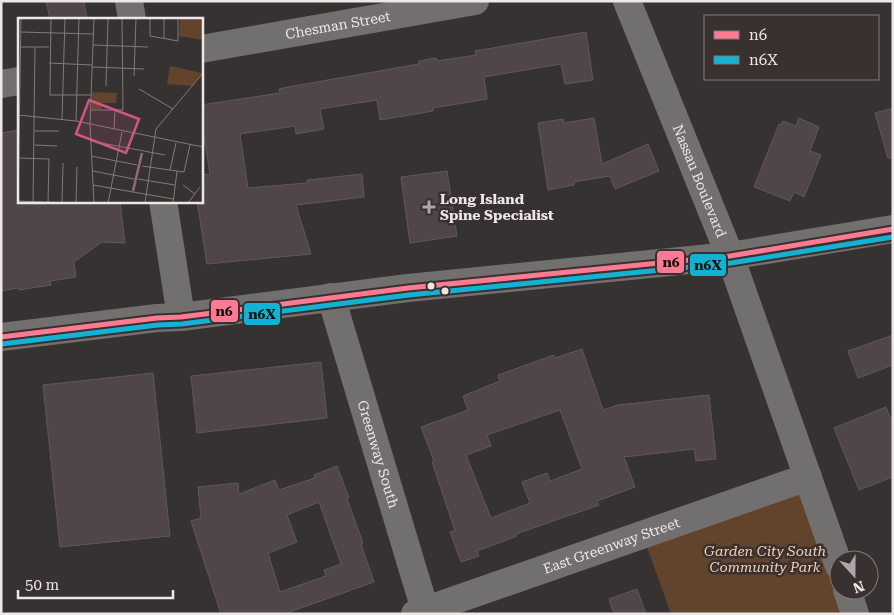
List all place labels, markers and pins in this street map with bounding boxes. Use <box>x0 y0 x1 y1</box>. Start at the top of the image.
place label: Long Island Spine Specialist <box>440 191 554 223</box>
marker: Long Island Spine Specialist <box>422 200 436 214</box>
unlabelled marker <box>426 281 436 291</box>
unlabelled marker <box>440 286 450 296</box>

